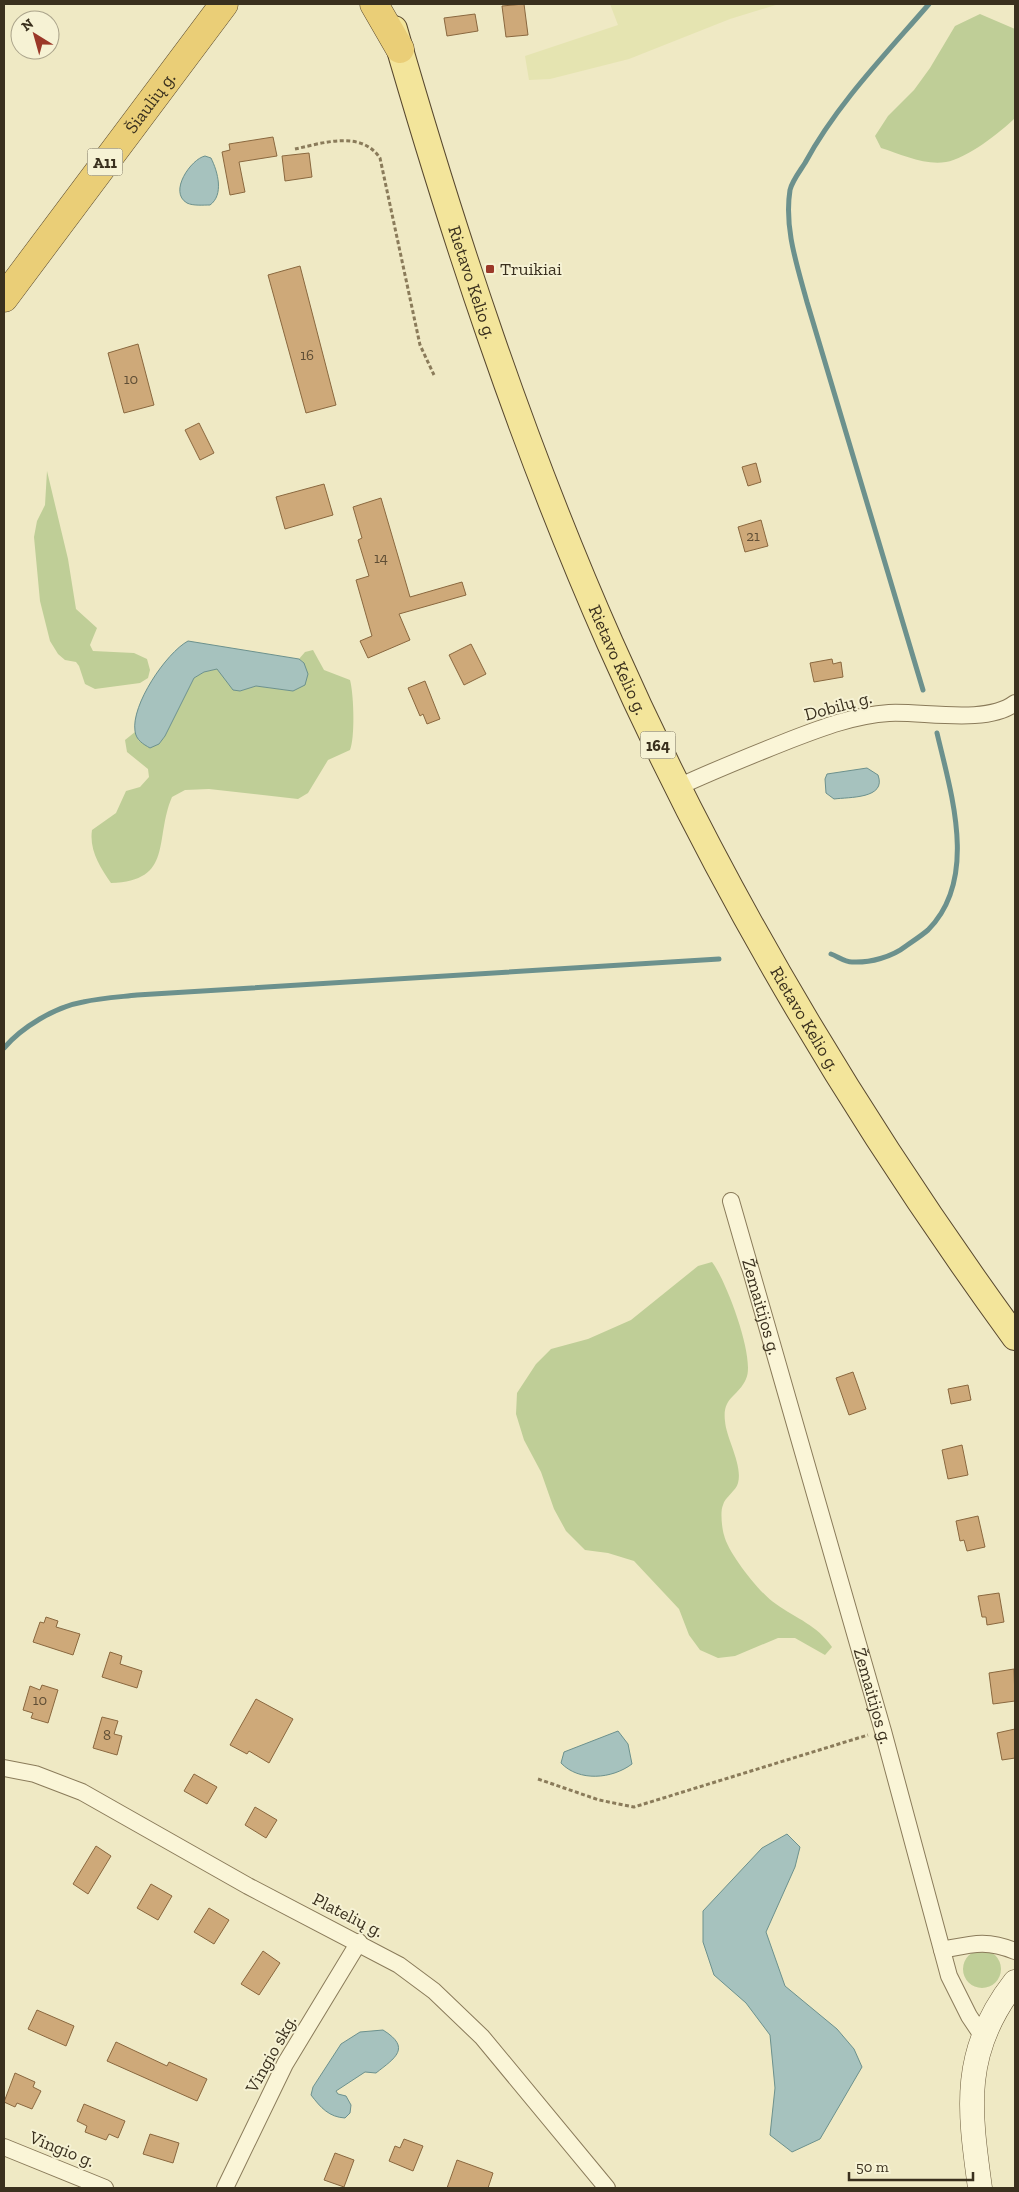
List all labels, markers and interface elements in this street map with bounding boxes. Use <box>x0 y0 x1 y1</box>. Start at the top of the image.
north arrow <box>10 10 60 60</box>
text: N <box>18 15 37 35</box>
street label: Šiaulių g. <box>120 68 180 138</box>
road number: A11 <box>88 148 122 176</box>
street label: Rietavo Kelio g. <box>443 223 501 342</box>
place label: Truikiai <box>500 258 562 280</box>
marker: Truikiai <box>484 263 496 275</box>
house number: 16 <box>300 346 314 364</box>
house number: 10 <box>124 370 138 388</box>
house number: 21 <box>746 527 760 545</box>
house number: 14 <box>374 549 388 567</box>
street label: Rietavo Kelio g. <box>584 602 652 718</box>
street label: Dobilų g. <box>802 686 874 726</box>
road number: 164 <box>640 732 676 758</box>
street label: Rietavo Kelio g. <box>765 963 845 1075</box>
street label: Žemaitijos g. <box>737 1256 786 1357</box>
street label: Žemaitijos g. <box>849 1645 897 1747</box>
house number: 10 <box>33 1691 47 1709</box>
house number: 8 <box>103 1726 111 1744</box>
street label: Platelių g. <box>309 1888 387 1942</box>
street label: Vingio skg. <box>240 2011 301 2097</box>
street label: Vingio g. <box>25 2126 98 2172</box>
scale bar <box>849 2150 973 2182</box>
text: 50 m <box>856 2158 889 2176</box>

